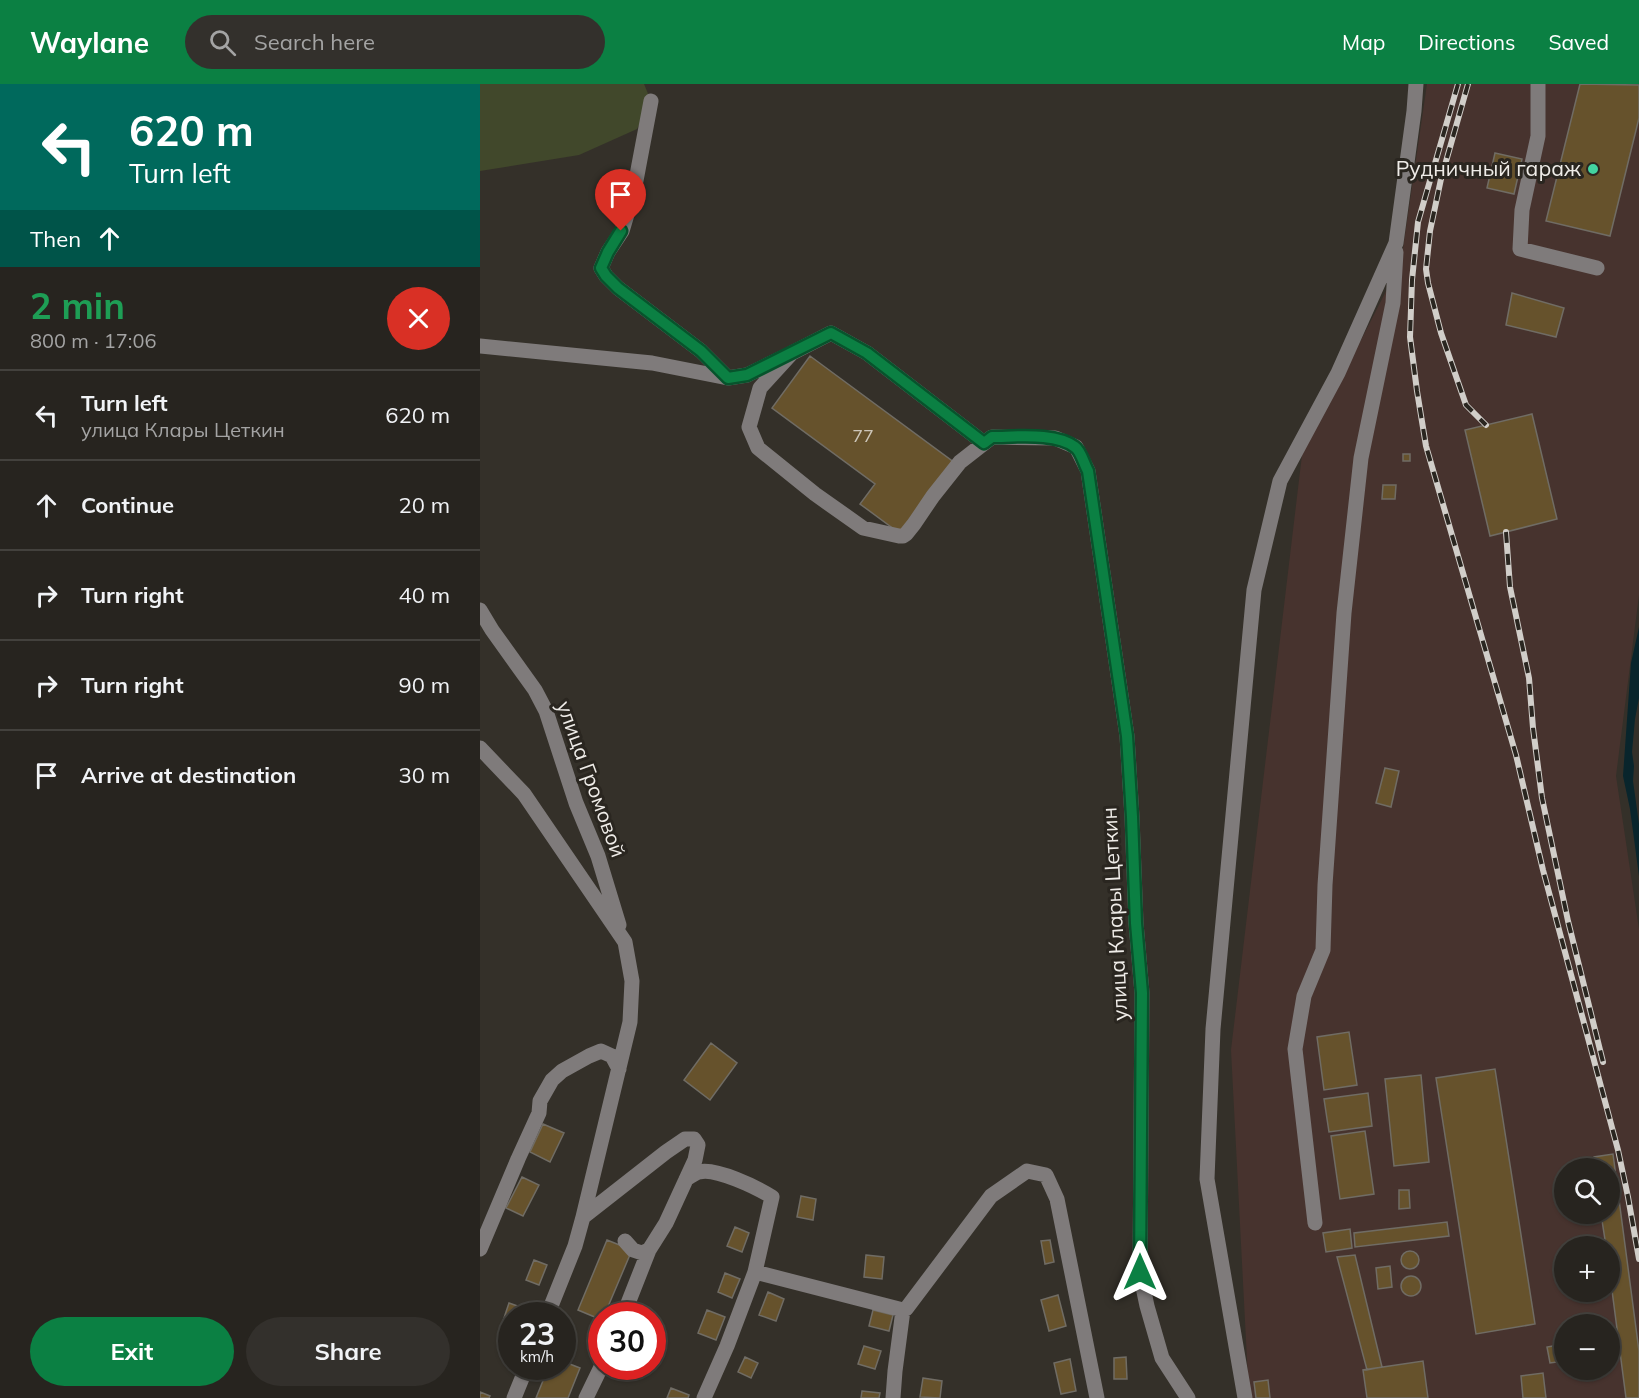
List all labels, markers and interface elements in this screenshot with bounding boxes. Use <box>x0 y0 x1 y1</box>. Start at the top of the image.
search box <box>185 15 605 69</box>
text: Waylane <box>30 25 149 60</box>
icon: search <box>206 26 239 59</box>
text: Search here <box>254 28 375 56</box>
text: Map <box>1342 29 1385 55</box>
text: Directions <box>1418 29 1515 55</box>
text: Saved <box>1548 29 1609 55</box>
text: 620 m <box>129 104 254 157</box>
icon: left <box>30 108 108 186</box>
place label: Рудничный гараж <box>1396 155 1581 181</box>
text: Turn left <box>129 156 231 190</box>
marker: Рудничный гараж <box>1586 162 1600 176</box>
pin <box>595 169 646 231</box>
icon: arrive <box>604 178 637 211</box>
icon: ahead <box>93 222 126 255</box>
text: Then <box>30 225 81 253</box>
text: 2 min <box>30 283 125 328</box>
button: close <box>387 287 450 350</box>
text: 800 m · 17:06 <box>30 328 156 353</box>
text: Turn left <box>81 389 168 417</box>
icon: left <box>30 399 63 432</box>
text: 620 m <box>385 401 450 429</box>
text: улица Клары Цеткин <box>81 417 285 442</box>
house number: 77 <box>852 424 874 447</box>
icon: ahead <box>30 489 63 522</box>
text: Continue <box>81 491 174 519</box>
text: 20 m <box>399 491 450 519</box>
icon: right <box>30 579 63 612</box>
text: Turn right <box>81 581 184 609</box>
text: 40 m <box>399 581 450 609</box>
icon: right <box>30 669 63 702</box>
text: Turn right <box>81 671 184 699</box>
text: 90 m <box>399 671 450 699</box>
street label: улица Громовой <box>552 697 632 860</box>
icon: arrive <box>30 759 63 792</box>
text: Arrive at destination <box>81 761 296 789</box>
text: 30 m <box>399 761 450 789</box>
street label: улица Клары Цеткин <box>1095 807 1133 1022</box>
map controls <box>1554 1158 1620 1380</box>
button: search <box>1554 1158 1620 1224</box>
button: + <box>1554 1236 1620 1302</box>
position arrow <box>1108 1240 1172 1304</box>
speed limit sign: 30 <box>588 1302 666 1380</box>
button: − <box>1554 1314 1620 1380</box>
text: 23 <box>519 1315 555 1353</box>
button: Exit <box>30 1317 234 1386</box>
button: Share <box>246 1317 450 1386</box>
text: km/h <box>520 1347 554 1366</box>

